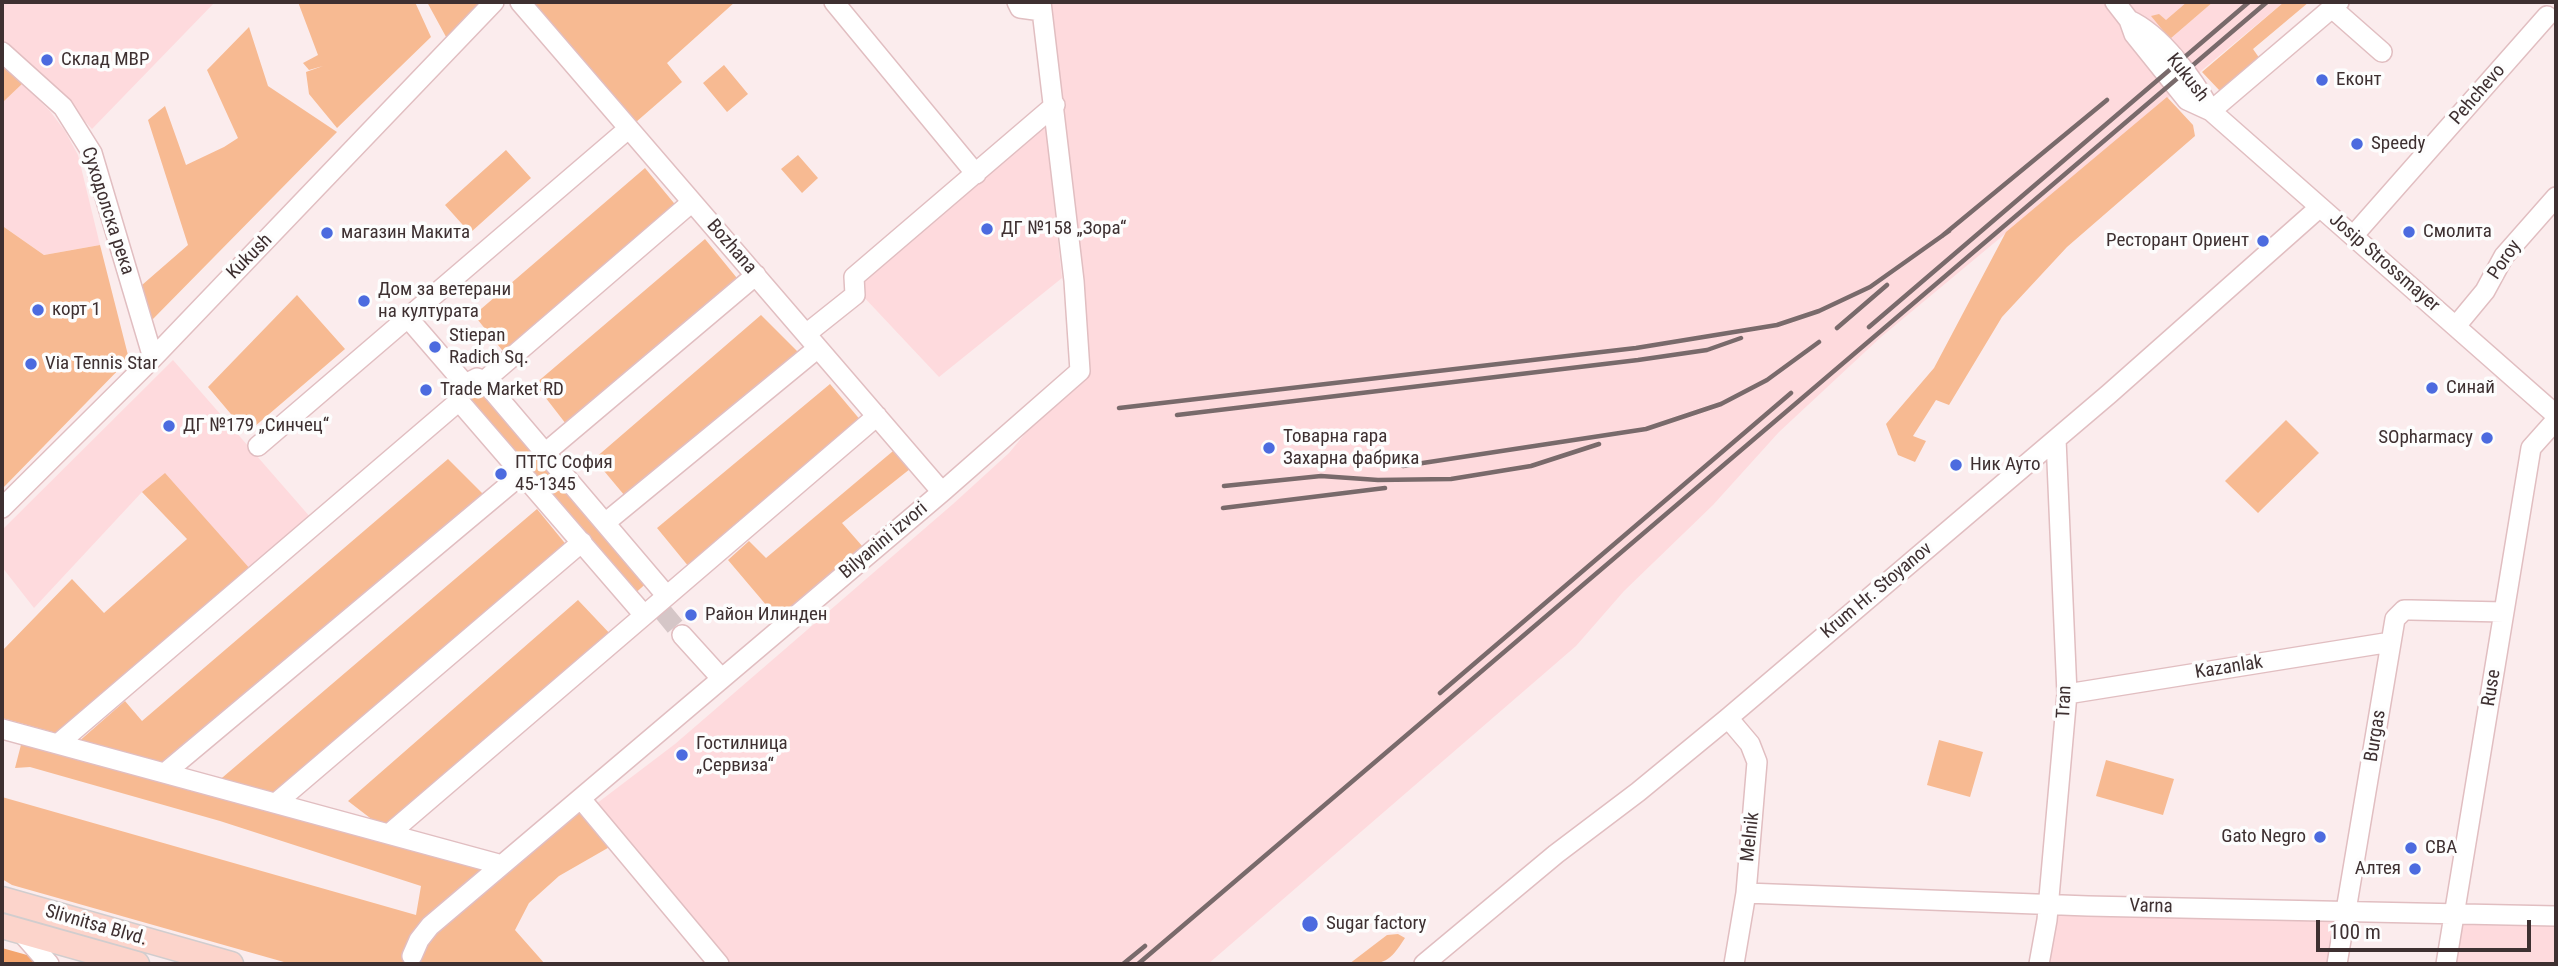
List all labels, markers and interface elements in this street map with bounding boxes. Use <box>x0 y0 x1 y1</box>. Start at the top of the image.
place label: Склад МВР <box>61 49 149 71</box>
street label: Kukush <box>2161 49 2213 107</box>
marker: Склад МВР <box>39 52 55 68</box>
street label: Pehchevo <box>2446 60 2510 130</box>
place label: Еконт <box>2336 69 2382 91</box>
marker: Еконт <box>2314 72 2330 88</box>
place label: Speedy <box>2371 133 2425 155</box>
marker: Speedy <box>2349 136 2365 152</box>
street label: Суходолска река <box>76 144 138 278</box>
street label: Josip Strossmayer <box>2324 209 2444 317</box>
street label: Bozhana <box>701 215 761 279</box>
place label: ДГ №158 „Зора“ <box>1001 218 1126 240</box>
marker: ДГ №158 „Зора“ <box>979 221 995 237</box>
place label: Смолита <box>2423 221 2492 243</box>
place label: магазин Макита <box>341 222 470 244</box>
marker: Смолита <box>2401 224 2417 240</box>
marker: магазин Макита <box>319 225 335 241</box>
street label: Kukush <box>223 230 277 284</box>
place label: Ресторант Ориент <box>2106 230 2249 252</box>
marker: Ресторант Ориент <box>2255 233 2271 249</box>
street label: Poroy <box>2484 236 2526 284</box>
place label: Дом за ветерани на културата <box>378 279 511 323</box>
marker: Дом за ветерани на културата <box>356 293 372 309</box>
place label: корт 1 <box>52 299 101 321</box>
marker: корт 1 <box>30 302 46 318</box>
place label: Stiepan Radich Sq. <box>449 325 529 369</box>
marker: Stiepan Radich Sq. <box>427 339 443 355</box>
place label: Via Tennis Star <box>45 353 158 375</box>
marker: Via Tennis Star <box>23 356 39 372</box>
place label: Синай <box>2446 377 2495 399</box>
place label: Trade Market RD <box>440 379 564 401</box>
marker: Синай <box>2424 380 2440 396</box>
marker: Trade Market RD <box>418 382 434 398</box>
place label: ДГ №179 „Синчец“ <box>183 415 329 437</box>
marker: ДГ №179 „Синчец“ <box>161 418 177 434</box>
place label: Товарна гара Захарна фабрика <box>1283 426 1419 470</box>
place label: SOpharmacy <box>2378 427 2473 449</box>
marker: SOpharmacy <box>2479 430 2495 446</box>
marker: Товарна гара Захарна фабрика <box>1261 440 1277 456</box>
place label: ПТТС София 45-1345 <box>515 452 613 496</box>
place label: Ник Ауто <box>1970 454 2041 476</box>
marker: Ник Ауто <box>1948 457 1964 473</box>
marker: ПТТС София 45-1345 <box>493 466 509 482</box>
street label: Bilyanini izvori <box>835 498 933 584</box>
street label: Krum Hr. Stoyanov <box>1817 538 1937 644</box>
place label: Район Илинден <box>705 604 827 626</box>
marker: Район Илинден <box>683 607 699 623</box>
street label: Kazanlak <box>2194 651 2264 685</box>
street label: Ruse <box>2478 668 2506 708</box>
street label: Tran <box>2053 685 2077 719</box>
street label: Burgas <box>2361 708 2391 764</box>
place label: Гостилница „Сервиза“ <box>696 733 788 777</box>
marker: Гостилница „Сервиза“ <box>674 747 690 763</box>
street label: Melnik <box>1737 811 1765 863</box>
place label: Gato Negro <box>2221 826 2306 848</box>
marker: Gato Negro <box>2312 829 2328 845</box>
place label: CBA <box>2425 837 2457 859</box>
marker: CBA <box>2403 840 2419 856</box>
place label: Алтея <box>2355 858 2401 880</box>
marker: Алтея <box>2407 861 2423 877</box>
street label: Varna <box>2129 895 2173 919</box>
street label: Slivnitsa Blvd. <box>42 901 150 951</box>
scale bar <box>2320 906 2535 950</box>
place label: Sugar factory <box>1326 913 1426 935</box>
marker: Sugar factory <box>1300 914 1320 934</box>
text: 100 m <box>2329 920 2381 944</box>

